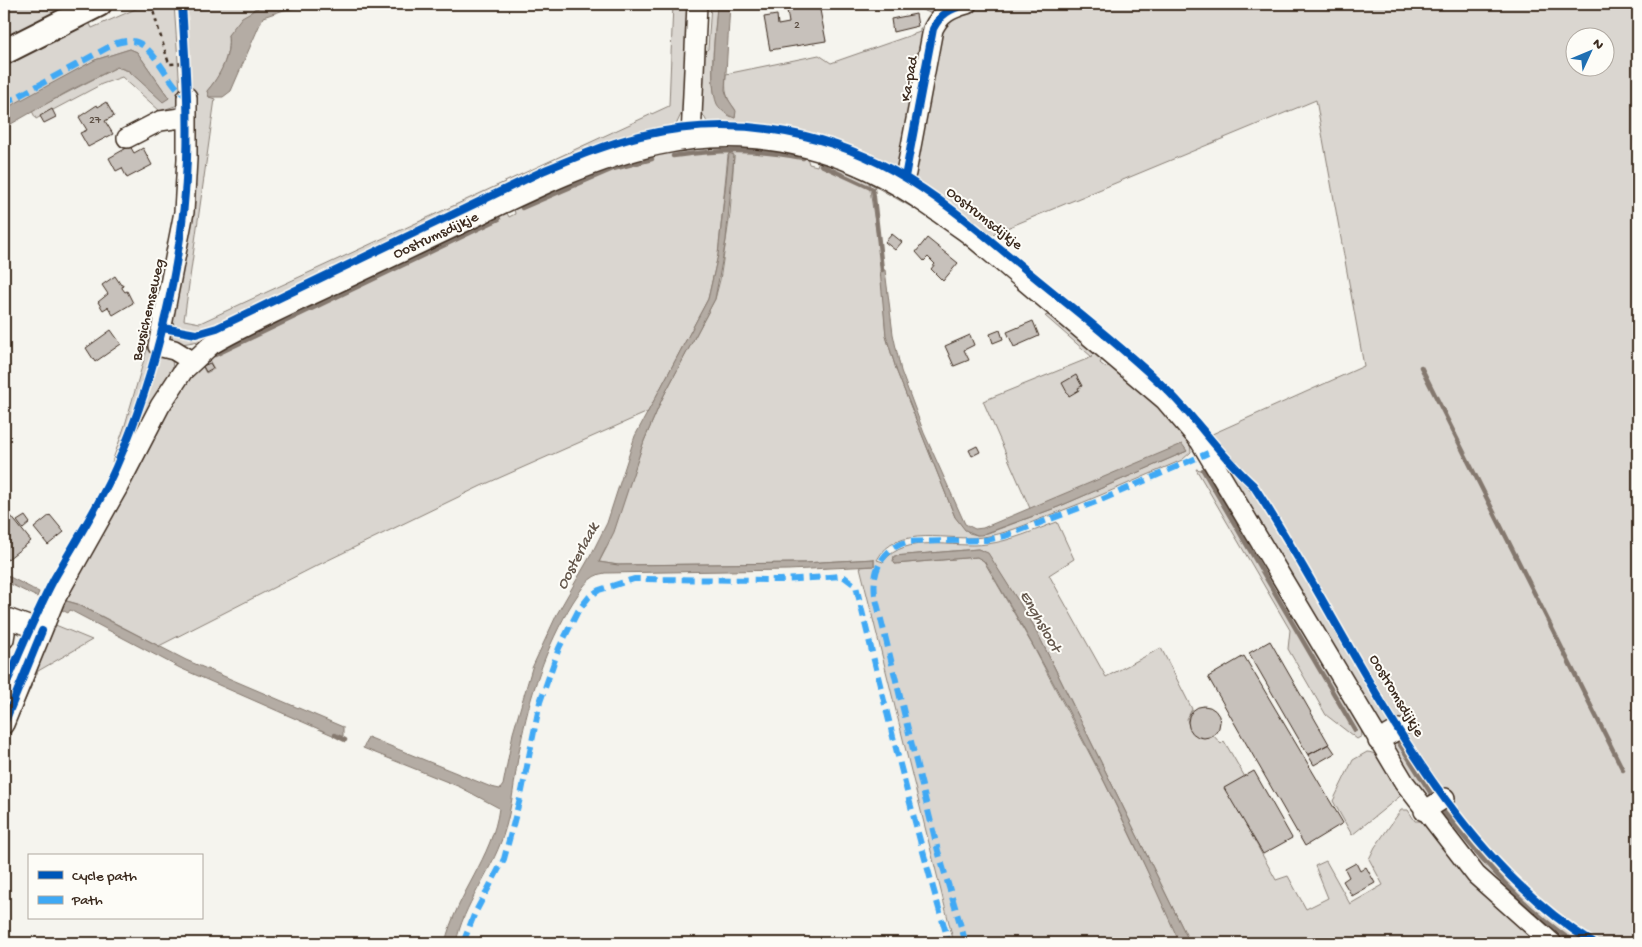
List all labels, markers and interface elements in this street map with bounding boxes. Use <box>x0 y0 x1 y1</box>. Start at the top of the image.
house number: 2 <box>794 19 800 33</box>
north arrow <box>1564 28 1614 78</box>
text: N <box>1588 36 1607 54</box>
street label: Ka-pad <box>897 54 923 103</box>
house number: 27 <box>89 114 102 128</box>
street label: Oostrumsdijkje <box>942 184 1026 255</box>
street label: Oostrumsdijkje <box>390 208 482 264</box>
street label: Beusichemseweg <box>128 257 169 364</box>
water label: Oosterlaak <box>554 519 605 594</box>
water label: Enghsloot <box>1014 588 1065 658</box>
street label: Oostromsdijkje <box>1364 652 1428 741</box>
legend <box>28 854 202 920</box>
text: Cycle path <box>72 868 137 886</box>
text: Path <box>71 892 103 910</box>

